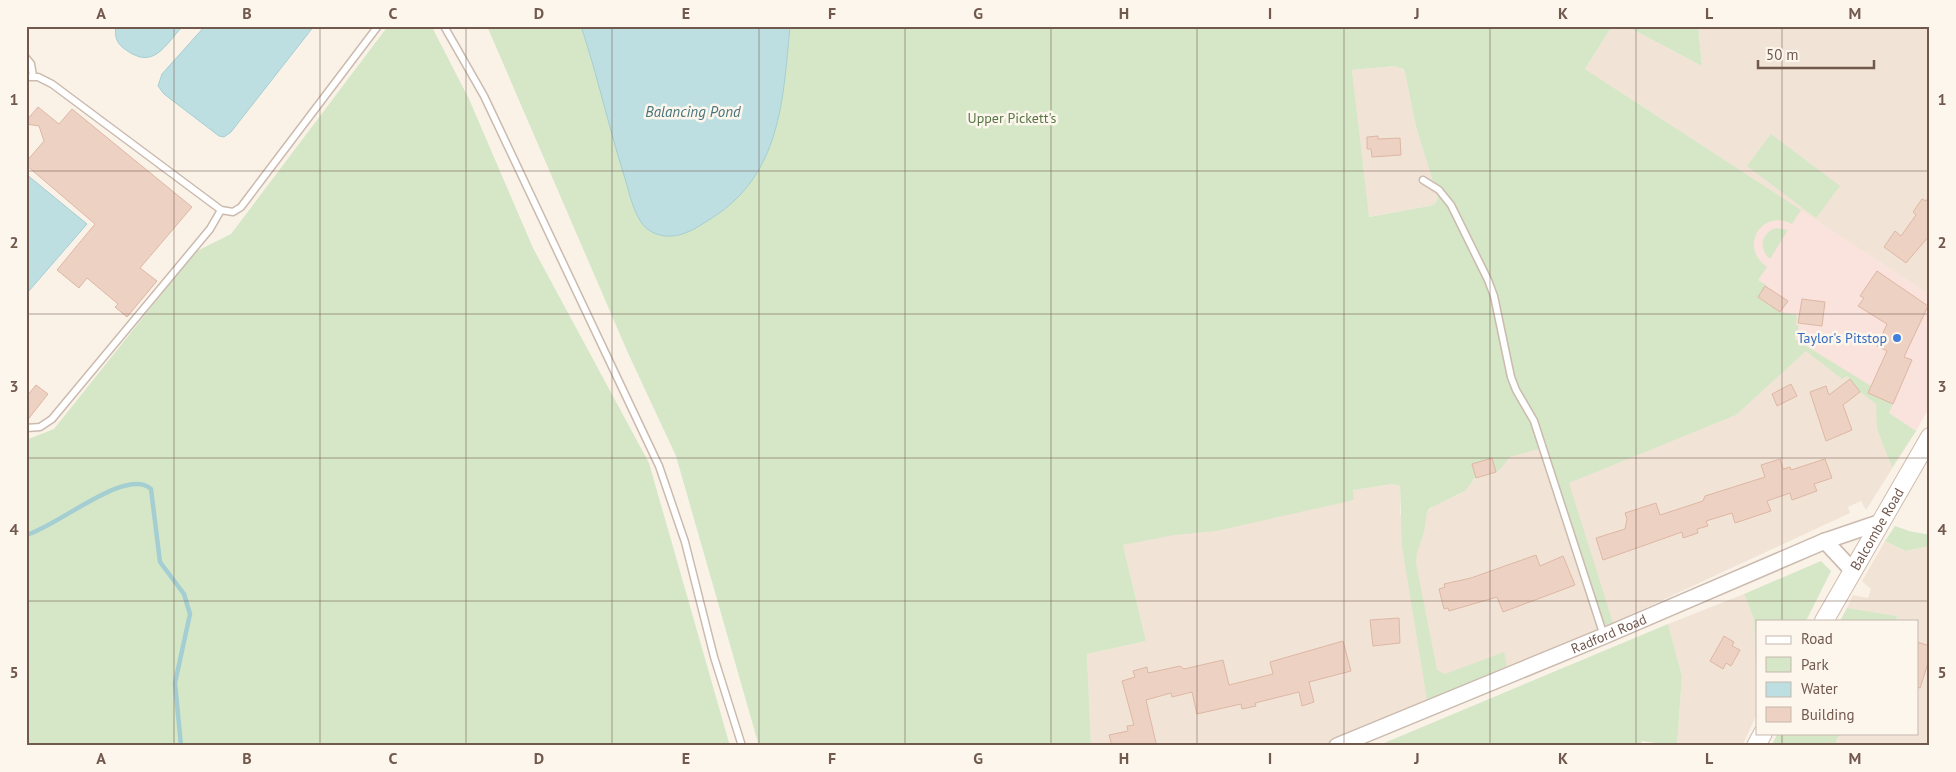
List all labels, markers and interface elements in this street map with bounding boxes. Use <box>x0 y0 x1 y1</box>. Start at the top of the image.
text: A <box>96 3 106 23</box>
text: B <box>242 3 252 23</box>
text: C <box>389 3 398 23</box>
text: D <box>534 3 544 23</box>
text: E <box>682 3 690 23</box>
text: F <box>828 3 836 23</box>
text: G <box>973 3 983 23</box>
text: H <box>1119 3 1129 23</box>
text: I <box>1268 3 1272 23</box>
text: J <box>1413 3 1420 23</box>
text: K <box>1558 3 1568 23</box>
text: L <box>1705 3 1714 23</box>
text: M <box>1849 3 1861 23</box>
scale bar <box>1758 38 1875 70</box>
text: 50 m <box>1766 45 1799 64</box>
text: 1 <box>9 89 19 109</box>
text: 1 <box>1937 89 1947 109</box>
water label: Balancing Pond <box>645 102 741 121</box>
park label: Upper Pickett's <box>968 109 1057 127</box>
text: 2 <box>9 232 19 252</box>
text: 2 <box>1937 232 1947 252</box>
place label: Taylor's Pitstop <box>1797 329 1887 347</box>
marker: Taylor's Pitstop <box>1891 332 1903 344</box>
text: 3 <box>9 376 19 396</box>
text: 3 <box>1937 376 1947 396</box>
street label: Balcombe Road <box>1846 485 1908 574</box>
text: 4 <box>9 519 19 539</box>
text: 4 <box>1937 519 1947 539</box>
street label: Radford Road <box>1568 610 1649 658</box>
legend <box>1756 620 1918 734</box>
text: Road <box>1801 629 1833 648</box>
text: Park <box>1801 655 1829 674</box>
text: 5 <box>9 662 19 682</box>
text: 5 <box>1937 662 1947 682</box>
text: Water <box>1801 679 1838 698</box>
text: Building <box>1801 705 1855 724</box>
text: A <box>96 748 106 768</box>
text: B <box>242 748 252 768</box>
text: C <box>389 748 398 768</box>
text: D <box>534 748 544 768</box>
text: E <box>682 748 690 768</box>
text: F <box>828 748 836 768</box>
text: G <box>973 748 983 768</box>
text: H <box>1119 748 1129 768</box>
text: I <box>1268 748 1272 768</box>
text: J <box>1413 748 1420 768</box>
text: K <box>1558 748 1568 768</box>
text: L <box>1705 748 1714 768</box>
text: M <box>1849 748 1861 768</box>

